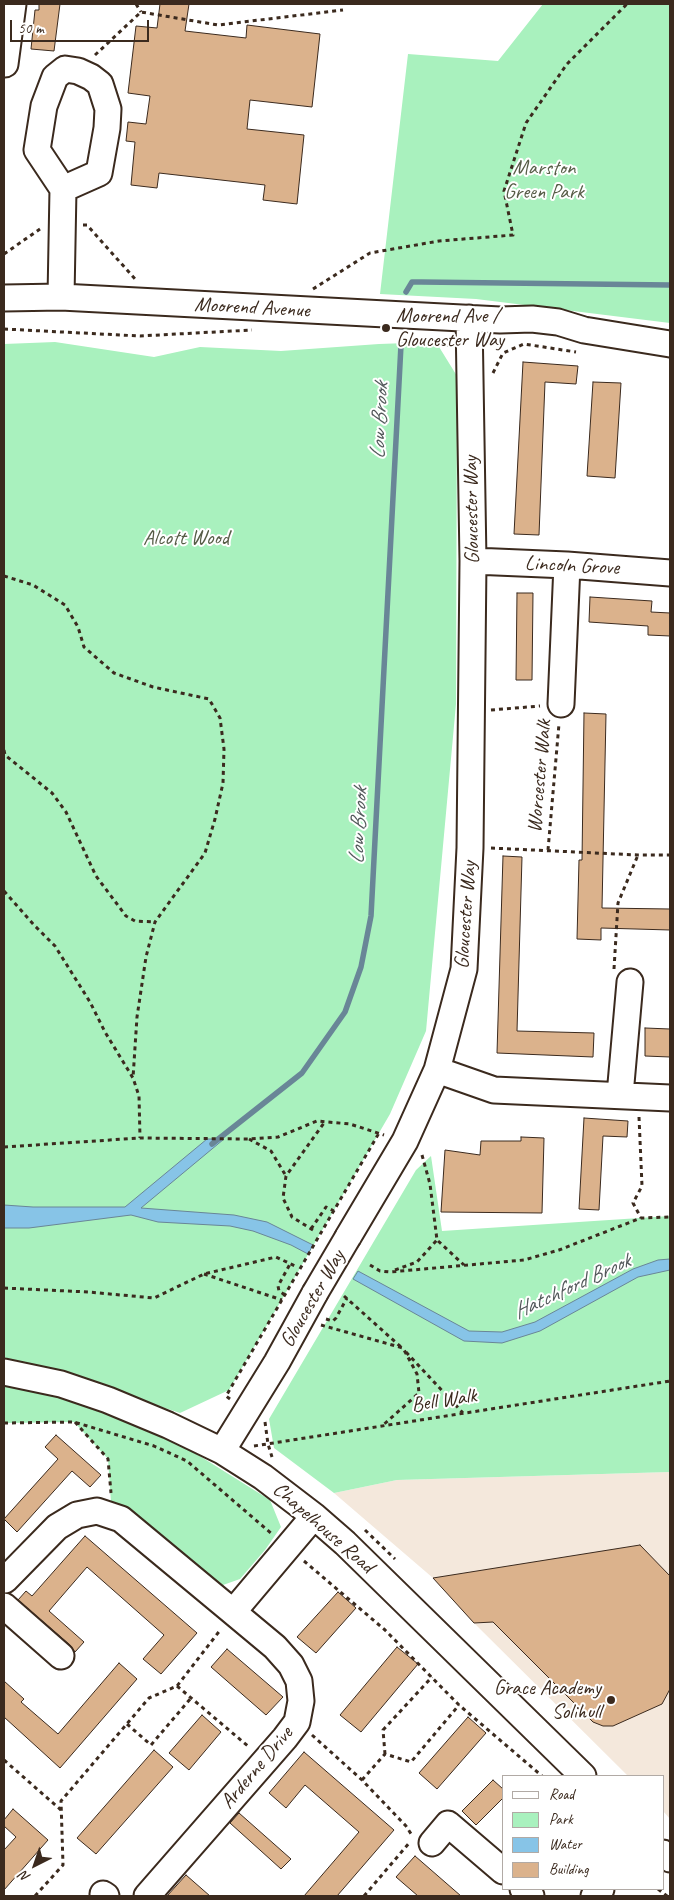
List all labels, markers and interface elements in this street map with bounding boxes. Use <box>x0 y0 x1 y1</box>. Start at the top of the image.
scale bar <box>12 10 151 42</box>
text: 50 m <box>18 19 44 38</box>
park label: Marston Green Park <box>504 155 584 205</box>
street label: Moorend Avenue <box>194 292 310 324</box>
place label: Moorend Ave / Gloucester Way <box>396 303 504 353</box>
marker: Moorend Ave / Gloucester Way <box>380 322 392 334</box>
water label: Low Brook <box>365 382 395 460</box>
street label: Gloucester Way <box>458 456 486 564</box>
park label: Alcott Wood <box>143 525 229 551</box>
street label: Lincoln Grove <box>524 551 620 581</box>
street label: Worcester Walk <box>523 718 557 834</box>
water label: Low Brook <box>344 787 374 865</box>
street label: Gloucester Way <box>450 860 482 970</box>
street label: Gloucester Way <box>275 1246 351 1352</box>
water label: Hatchford Brook <box>509 1248 635 1326</box>
street label: Bell Walk <box>410 1383 478 1419</box>
street label: Chapelhouse Road <box>267 1477 379 1579</box>
place label: Grace Academy Solihull <box>494 1675 601 1725</box>
marker: Grace Academy Solihull <box>605 1694 617 1706</box>
street label: Arderne Drive <box>215 1722 299 1814</box>
legend <box>502 1775 664 1890</box>
text: Road <box>549 1785 574 1804</box>
text: Park <box>549 1810 573 1829</box>
text: Water <box>549 1835 582 1854</box>
north arrow <box>10 1840 60 1890</box>
text: Building <box>549 1860 588 1879</box>
text: N <box>16 1867 34 1886</box>

